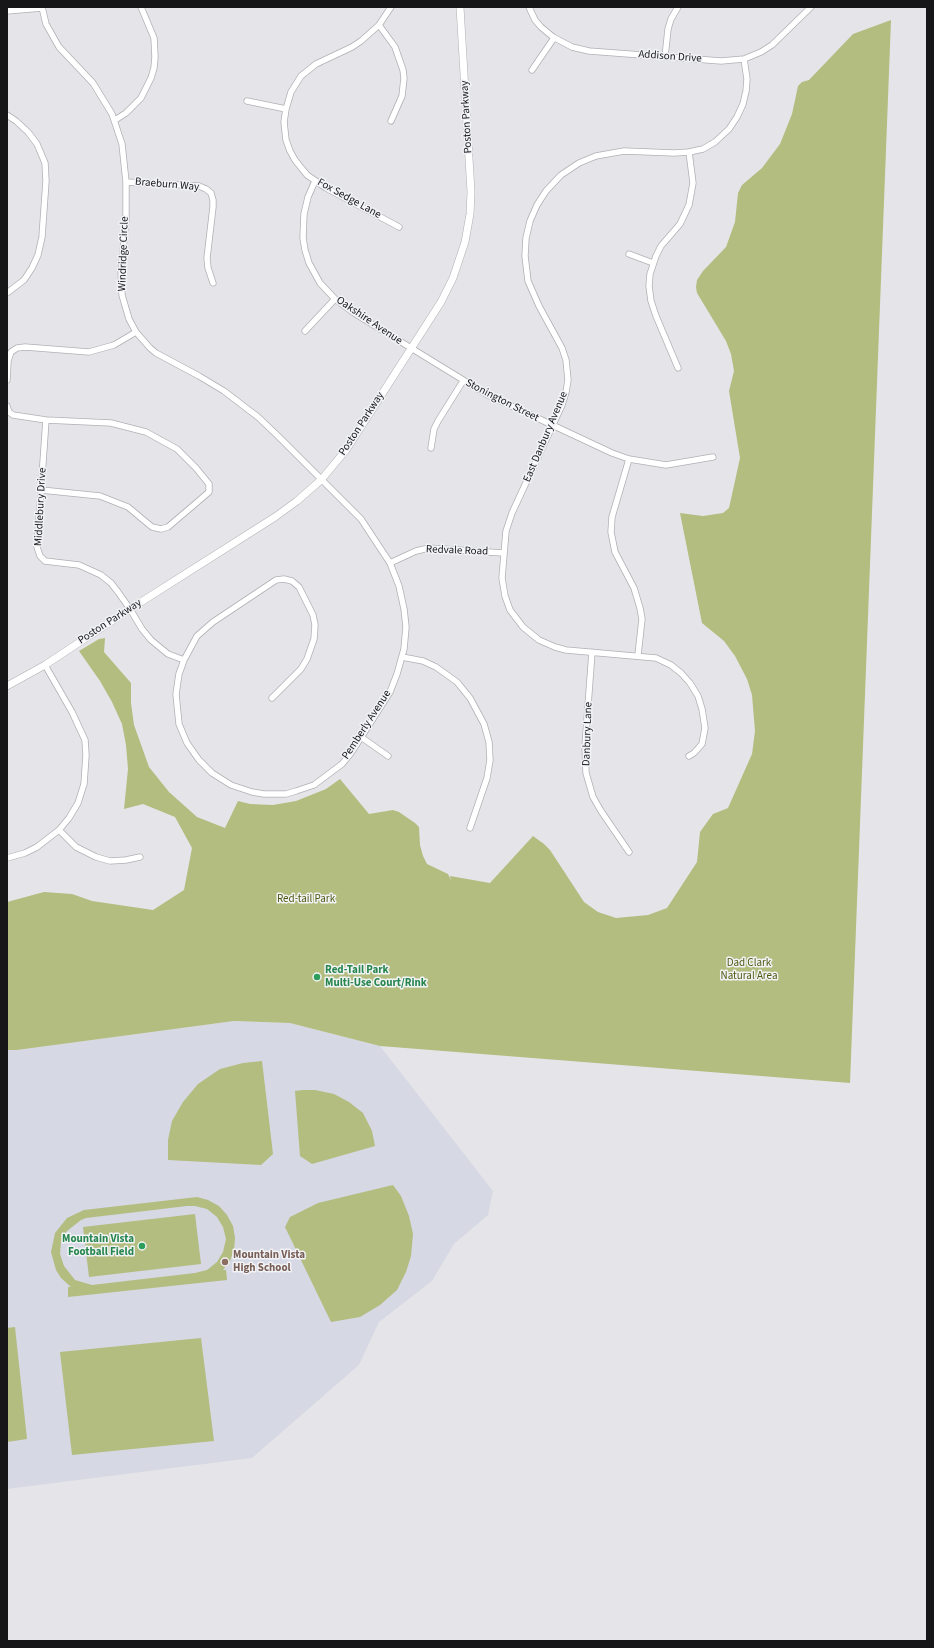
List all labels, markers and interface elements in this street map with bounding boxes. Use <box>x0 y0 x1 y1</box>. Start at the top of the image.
street label: Addison Drive <box>638 48 702 66</box>
street label: Poston Parkway <box>458 80 476 154</box>
street label: Braeburn Way <box>134 176 200 194</box>
street label: Fox Sedge Lane <box>315 176 383 222</box>
street label: Windridge Circle <box>116 216 132 292</box>
street label: Oakshire Avenue <box>333 294 405 348</box>
street label: Stonington Street <box>463 377 541 425</box>
street label: Poston Parkway <box>337 390 387 458</box>
street label: East Danbury Avenue <box>521 390 571 484</box>
street label: Middlebury Drive <box>32 467 50 547</box>
street label: Redvale Road <box>426 543 488 559</box>
street label: Poston Parkway <box>76 597 144 647</box>
street label: Pemberly Avenue <box>340 688 394 762</box>
street label: Danbury Lane <box>580 702 596 766</box>
park label: Red-tail Park <box>277 893 335 907</box>
park label: Dad Clark Natural Area <box>721 957 777 983</box>
place label: Red-Tail Park Multi-Use Court/Rink <box>325 964 427 990</box>
marker: Red-Tail Park Multi-Use Court/Rink <box>312 972 322 982</box>
place label: Mountain Vista Football Field <box>62 1233 134 1259</box>
marker: Mountain Vista Football Field <box>137 1241 147 1251</box>
place label: Mountain Vista High School <box>233 1249 305 1275</box>
marker: Mountain Vista High School <box>220 1257 230 1267</box>

